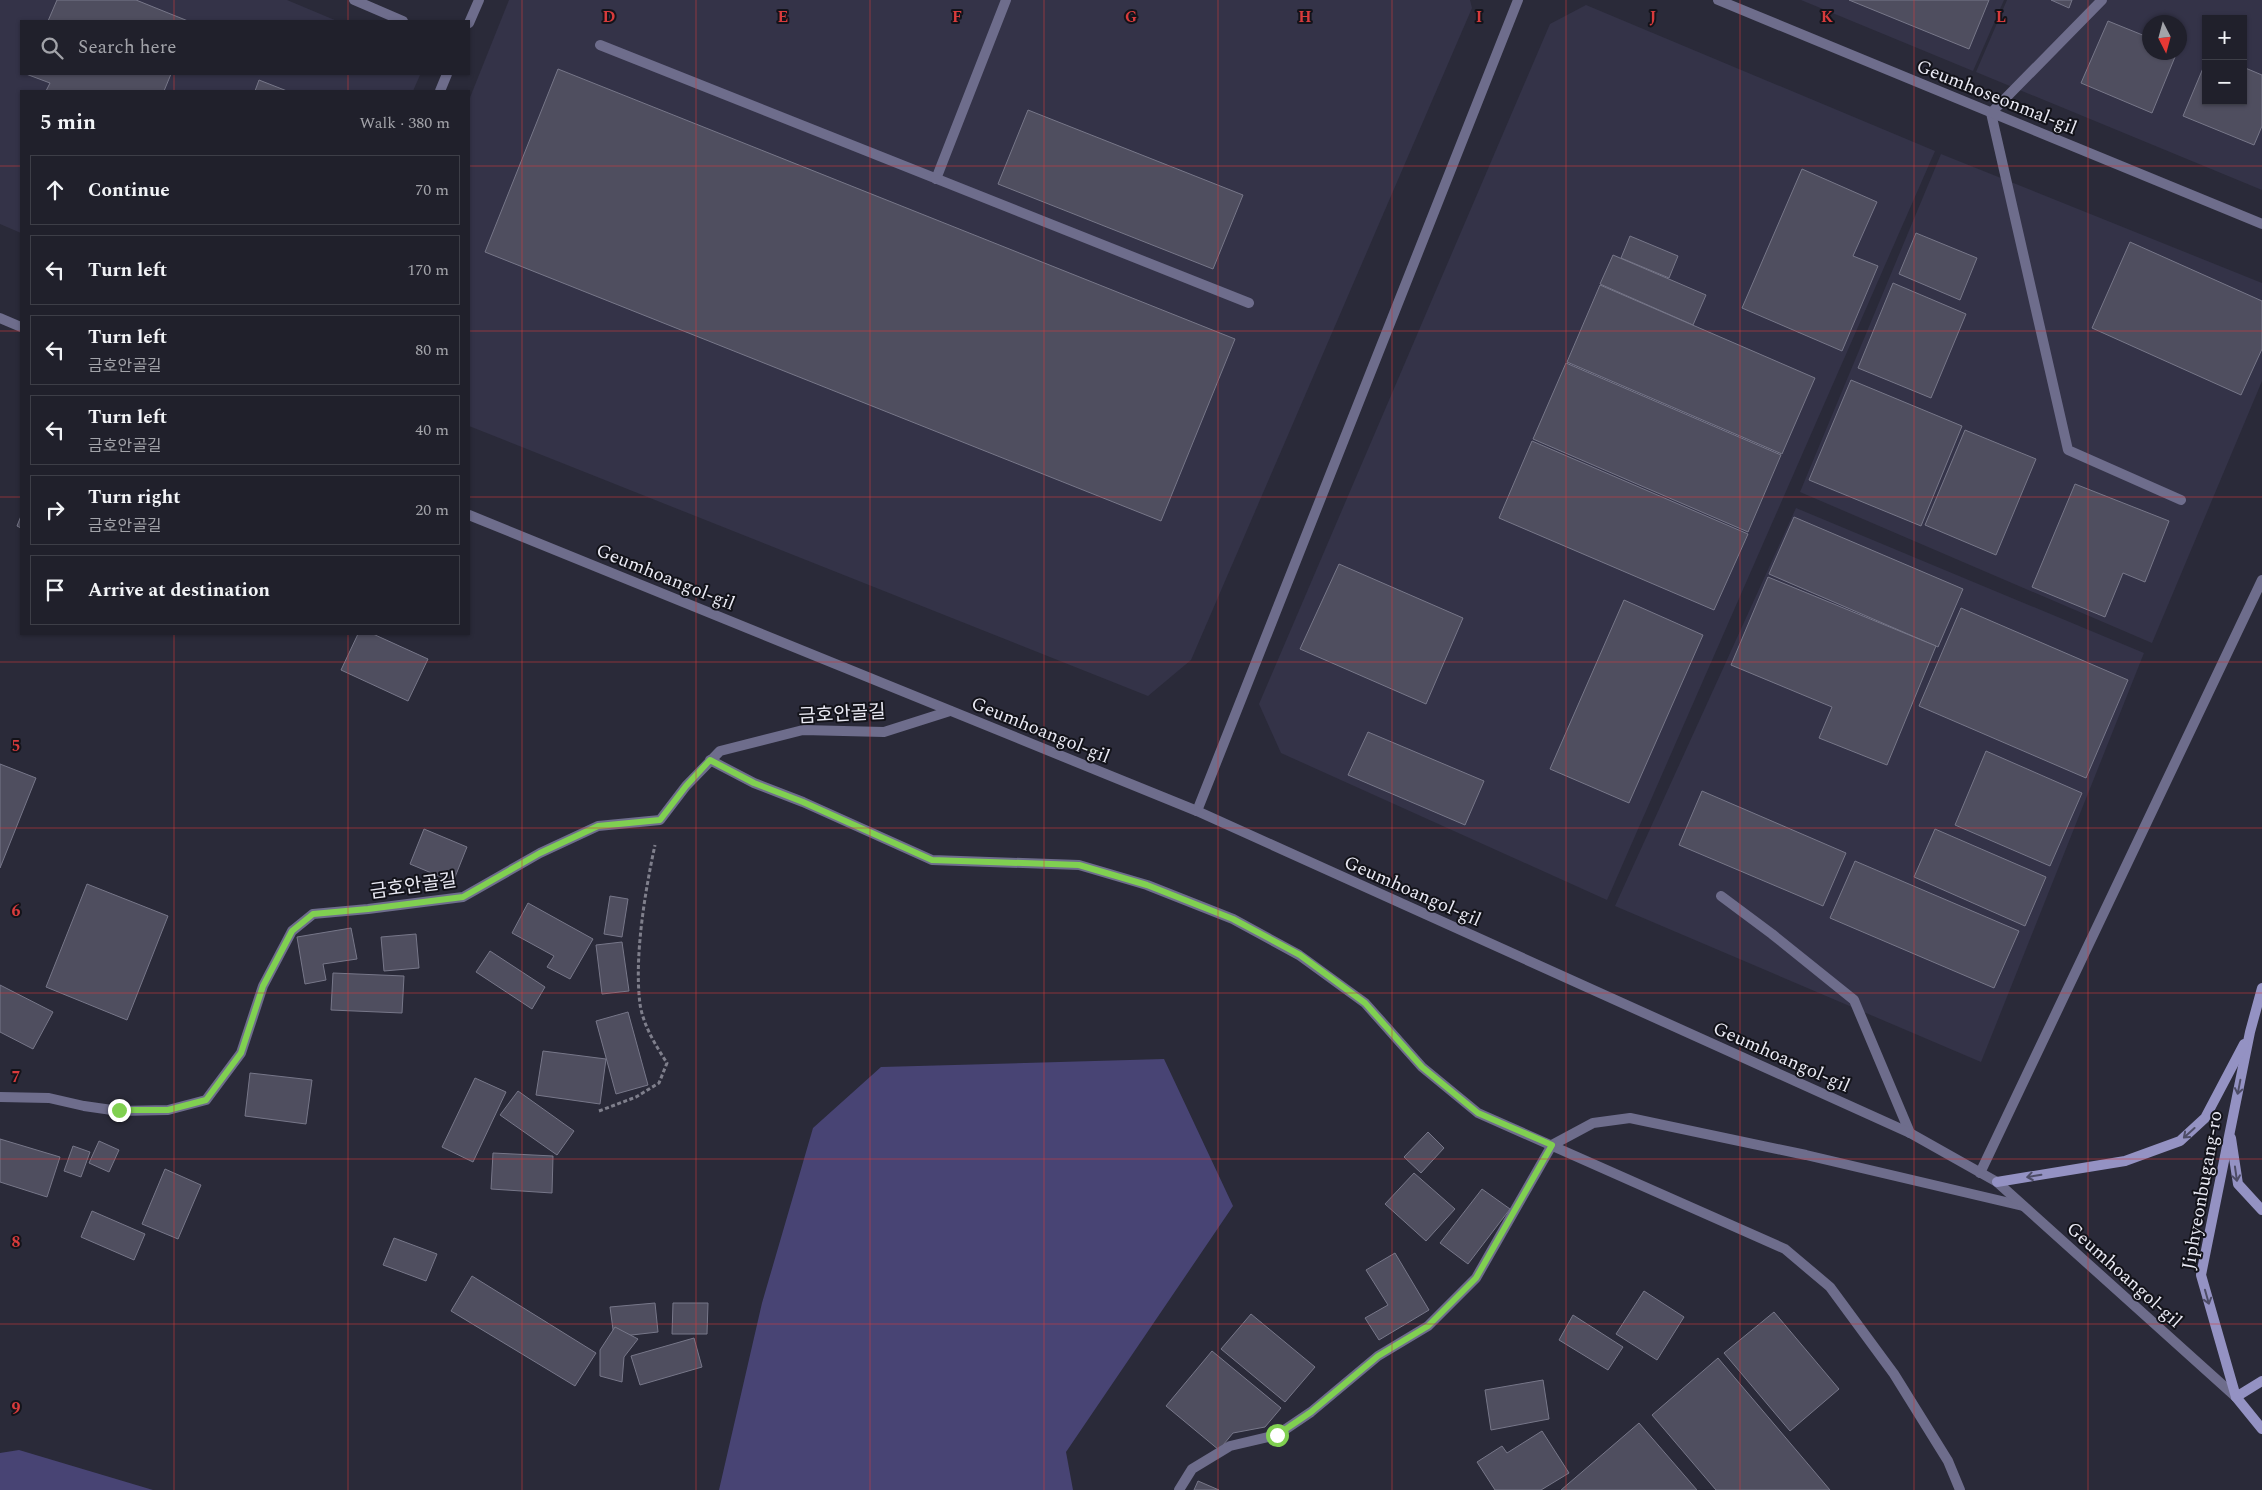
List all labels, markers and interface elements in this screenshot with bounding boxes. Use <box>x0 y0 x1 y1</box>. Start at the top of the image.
text: D <box>603 5 616 29</box>
text: E <box>778 5 788 29</box>
text: F <box>952 5 962 29</box>
text: G <box>1125 5 1137 29</box>
text: H <box>1298 5 1312 29</box>
text: I <box>1476 5 1482 29</box>
text: J <box>1650 5 1657 29</box>
text: K <box>1821 5 1834 29</box>
text: L <box>1996 5 2006 29</box>
north arrow <box>2142 15 2187 60</box>
map controls <box>2202 15 2247 105</box>
button: + <box>2202 15 2247 60</box>
search box <box>20 20 470 75</box>
text: Search here <box>78 33 177 62</box>
icon: search <box>38 34 66 62</box>
street label: Geumhoseonmal-gil <box>1912 52 2081 143</box>
button: − <box>2202 60 2247 105</box>
text: 5 min <box>40 107 96 139</box>
text: Walk · 380 m <box>359 111 450 135</box>
icon: ahead <box>41 176 69 204</box>
text: Continue <box>88 176 170 205</box>
text: 70 m <box>415 178 449 202</box>
icon: left <box>41 256 69 284</box>
text: Turn left <box>88 256 167 285</box>
text: 170 m <box>407 258 449 282</box>
text: Turn left <box>88 323 167 352</box>
icon: left <box>41 336 69 364</box>
text: 80 m <box>415 338 449 362</box>
text: 금호안골길 <box>88 354 162 378</box>
text: Turn left <box>88 403 167 432</box>
icon: left <box>41 416 69 444</box>
text: 40 m <box>415 418 449 442</box>
text: 금호안골길 <box>88 434 162 458</box>
text: Turn right <box>88 483 181 512</box>
icon: right <box>41 496 69 524</box>
text: 20 m <box>415 498 449 522</box>
text: 금호안골길 <box>88 514 162 538</box>
street label: Geumhoangol-gil <box>592 536 739 618</box>
icon: arrive <box>41 576 69 604</box>
text: Arrive at destination <box>88 576 270 605</box>
street label: Geumhoangol-gil <box>967 689 1114 771</box>
street label: 금호안골길 <box>798 698 886 731</box>
text: 5 <box>12 734 20 758</box>
street label: Geumhoangol-gil <box>1339 848 1486 935</box>
street label: 금호안골길 <box>368 866 459 907</box>
text: 6 <box>12 899 21 923</box>
street label: Geumhoangol-gil <box>1708 1014 1855 1101</box>
text: 7 <box>12 1065 21 1089</box>
one-way arrow <box>2233 1078 2243 1094</box>
route end <box>108 1099 131 1122</box>
street label: Jiphyeonbugang-ro <box>2174 1108 2231 1272</box>
one-way arrow <box>2182 1127 2195 1139</box>
one-way arrow <box>2232 1166 2242 1182</box>
one-way arrow <box>2027 1171 2043 1181</box>
street label: Geumhoangol-gil <box>2059 1215 2189 1335</box>
text: 8 <box>12 1230 21 1254</box>
one-way arrow <box>2202 1288 2212 1304</box>
text: 9 <box>12 1396 21 1420</box>
route start <box>1266 1424 1289 1447</box>

